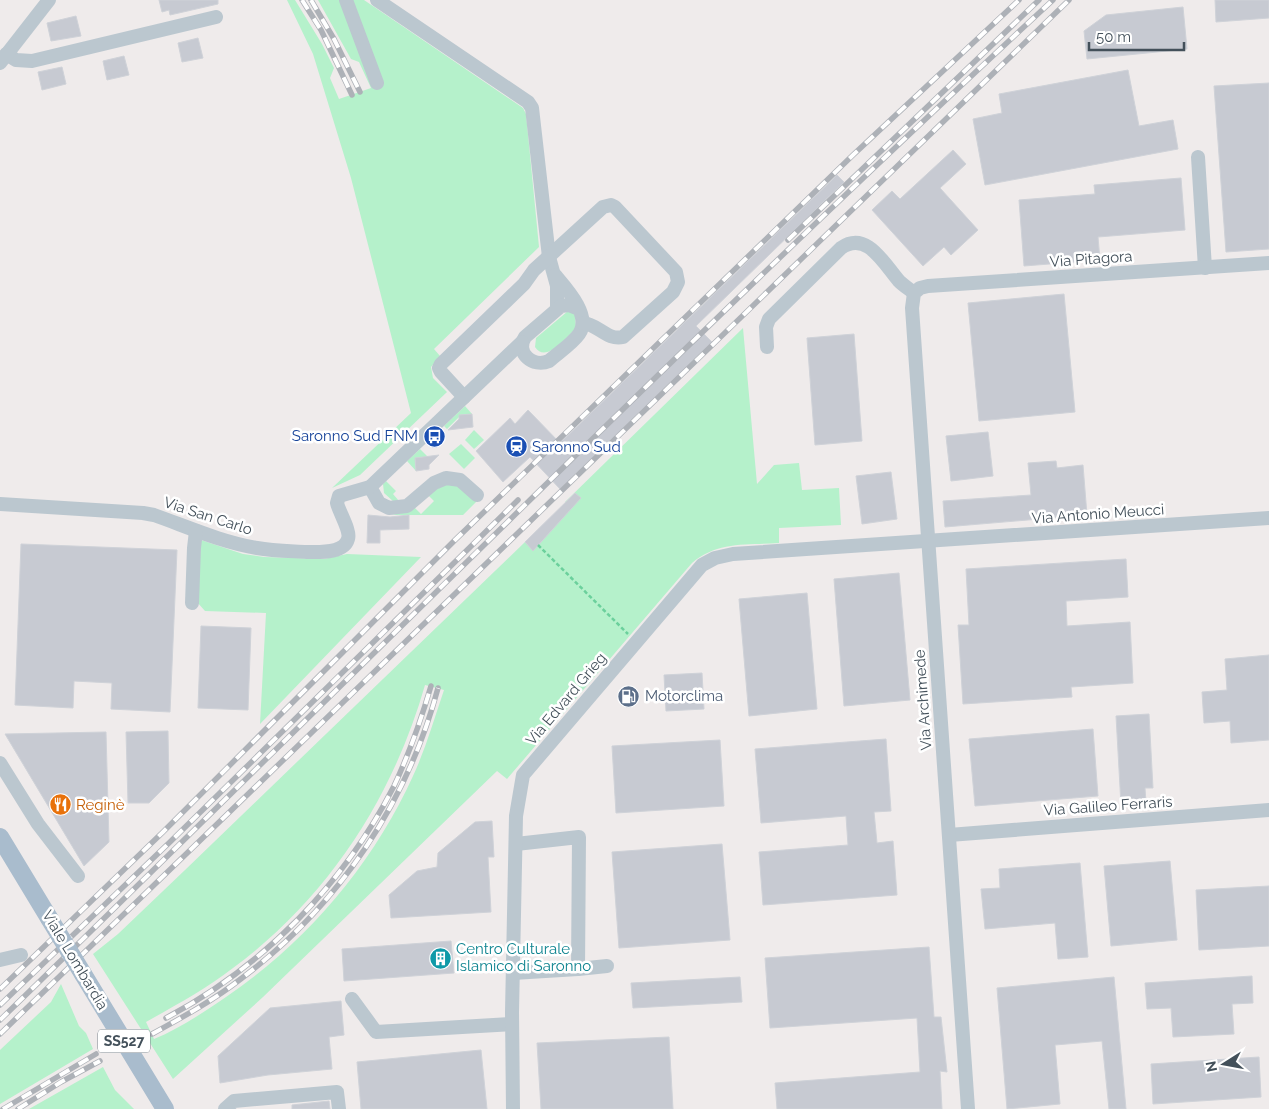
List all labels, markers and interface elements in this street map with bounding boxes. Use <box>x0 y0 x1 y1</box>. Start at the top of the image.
scale bar <box>1089 20 1184 52</box>
text: 50 m <box>1096 28 1131 46</box>
street label: Via Pitagora <box>1049 247 1133 271</box>
bus stop icon: Saronno Sud FNM <box>422 424 446 448</box>
place label: Saronno Sud FNM <box>292 427 418 445</box>
station icon: Saronno Sud <box>504 435 528 459</box>
place label: Saronno Sud <box>532 438 621 456</box>
street label: Via San Carlo <box>161 493 255 539</box>
street label: Via Antonio Meucci <box>1031 500 1165 528</box>
street label: Via Edvard Grieg <box>522 649 610 749</box>
street label: Via Archimede <box>910 649 936 751</box>
fuel station icon: Motorclima <box>617 684 641 708</box>
place label: Motorclima <box>645 687 723 705</box>
restaurant icon: Reginè <box>48 793 72 817</box>
street label: Via Galileo Ferraris <box>1043 793 1173 819</box>
place label: Reginè <box>76 796 125 814</box>
street label: Viale Lombardia <box>38 907 112 1013</box>
place label: Centro Culturale Islamico di Saronno <box>456 940 591 975</box>
building icon: Centro Culturale Islamico di Saronno <box>428 946 452 970</box>
road number: SS527 <box>98 1030 150 1052</box>
north arrow <box>1199 1039 1249 1089</box>
text: N <box>1202 1060 1220 1073</box>

